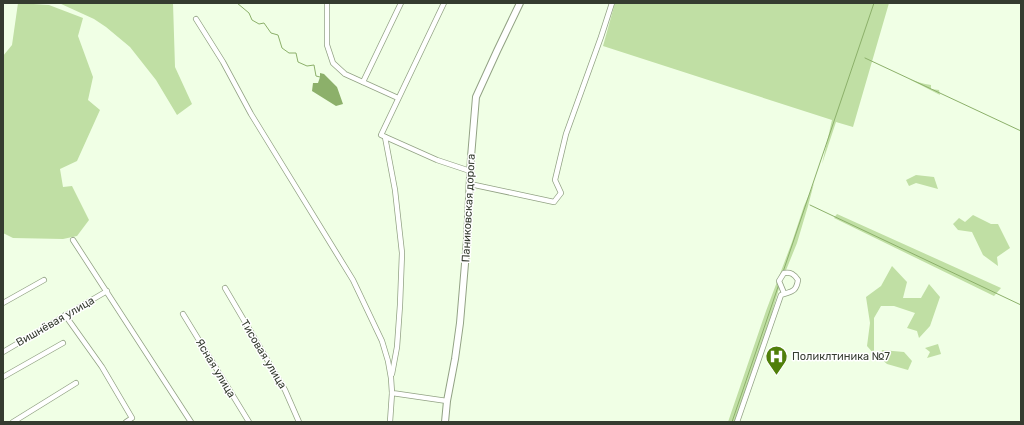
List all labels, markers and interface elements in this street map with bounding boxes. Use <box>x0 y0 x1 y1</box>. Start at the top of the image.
street label: Паниковская дорога <box>459 153 478 263</box>
street label: Вишнёвая улица <box>14 294 97 349</box>
street label: Тисовая улица <box>238 317 289 391</box>
street label: Ясная улица <box>193 336 238 400</box>
hospital icon: Поликлтиника №7 <box>763 343 789 376</box>
place label: Поликлтиника №7 <box>792 350 890 363</box>

